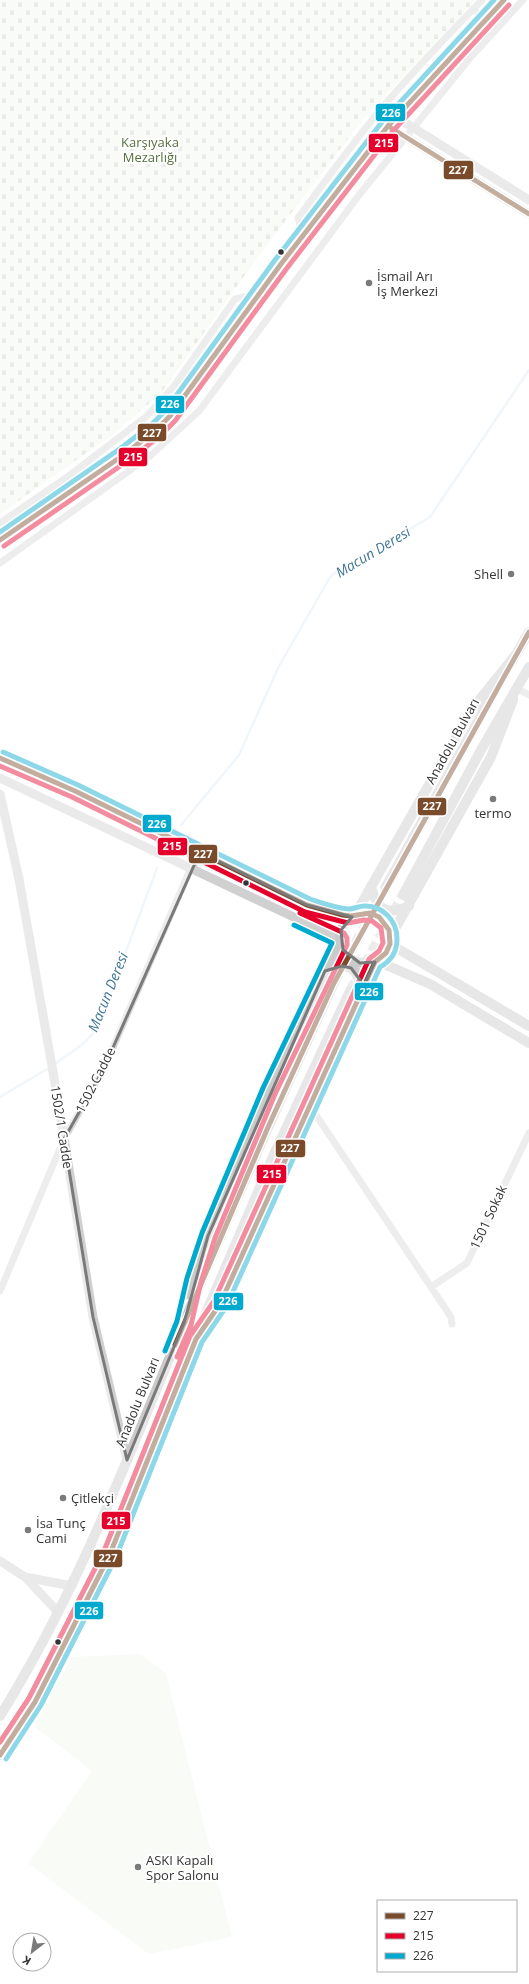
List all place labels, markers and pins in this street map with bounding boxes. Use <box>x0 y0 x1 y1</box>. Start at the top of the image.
unlabelled marker <box>276 247 286 257</box>
place label: İsmail Arı İş Merkezi <box>377 267 438 300</box>
marker: İsmail Arı İş Merkezi <box>364 278 374 288</box>
place label: Shell <box>474 565 503 583</box>
marker: Shell <box>506 569 516 579</box>
marker: termo <box>488 794 498 804</box>
place label: termo <box>474 804 512 822</box>
unlabelled marker <box>241 878 251 888</box>
place label: Çitlekçi <box>71 1489 114 1507</box>
marker: Çitlekçi <box>58 1493 68 1503</box>
place label: İsa Tunç Cami <box>36 1514 86 1547</box>
marker: İsa Tunç Cami <box>23 1525 33 1535</box>
unlabelled marker <box>53 1637 63 1647</box>
place label: ASKI Kapalı Spor Salonu <box>146 1851 219 1884</box>
marker: ASKI Kapalı Spor Salonu <box>133 1862 143 1872</box>

